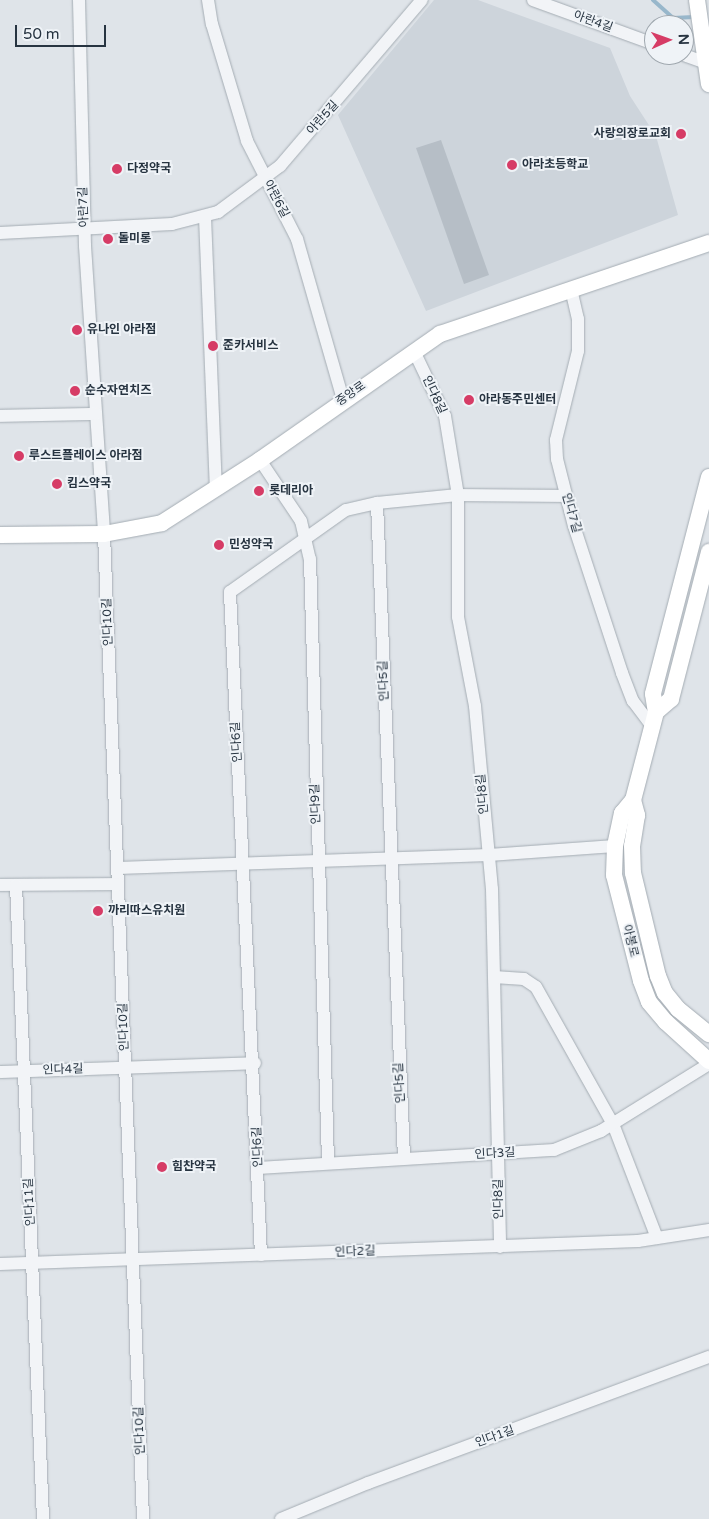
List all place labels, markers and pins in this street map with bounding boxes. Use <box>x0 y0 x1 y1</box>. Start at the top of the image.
place label: 사랑의장로교회 <box>594 127 671 141</box>
marker: 사랑의장로교회 <box>675 128 687 140</box>
place label: 아라초등학교 <box>522 158 588 172</box>
marker: 아라초등학교 <box>506 159 518 171</box>
place label: 다정약국 <box>127 162 171 176</box>
marker: 다정약국 <box>111 163 123 175</box>
place label: 돌미롱 <box>118 232 151 246</box>
marker: 돌미롱 <box>102 233 114 245</box>
place label: 유나인 아라점 <box>87 323 156 337</box>
marker: 유나인 아라점 <box>71 324 83 336</box>
place label: 준카서비스 <box>223 339 278 353</box>
marker: 준카서비스 <box>207 340 219 352</box>
place label: 순수자연치즈 <box>85 384 151 398</box>
marker: 순수자연치즈 <box>69 385 81 397</box>
place label: 아라동주민센터 <box>479 393 556 407</box>
marker: 아라동주민센터 <box>463 394 475 406</box>
place label: 루스트플레이스 아라점 <box>29 449 143 463</box>
marker: 루스트플레이스 아라점 <box>13 450 25 462</box>
place label: 킴스약국 <box>67 477 111 491</box>
marker: 킴스약국 <box>51 478 63 490</box>
place label: 롯데리아 <box>269 484 313 498</box>
marker: 롯데리아 <box>253 485 265 497</box>
place label: 민성약국 <box>229 538 273 552</box>
marker: 민성약국 <box>213 539 225 551</box>
place label: 까리따스유치원 <box>108 904 185 918</box>
marker: 까리따스유치원 <box>92 905 104 917</box>
place label: 힘찬약국 <box>172 1160 216 1174</box>
marker: 힘찬약국 <box>156 1161 168 1173</box>

